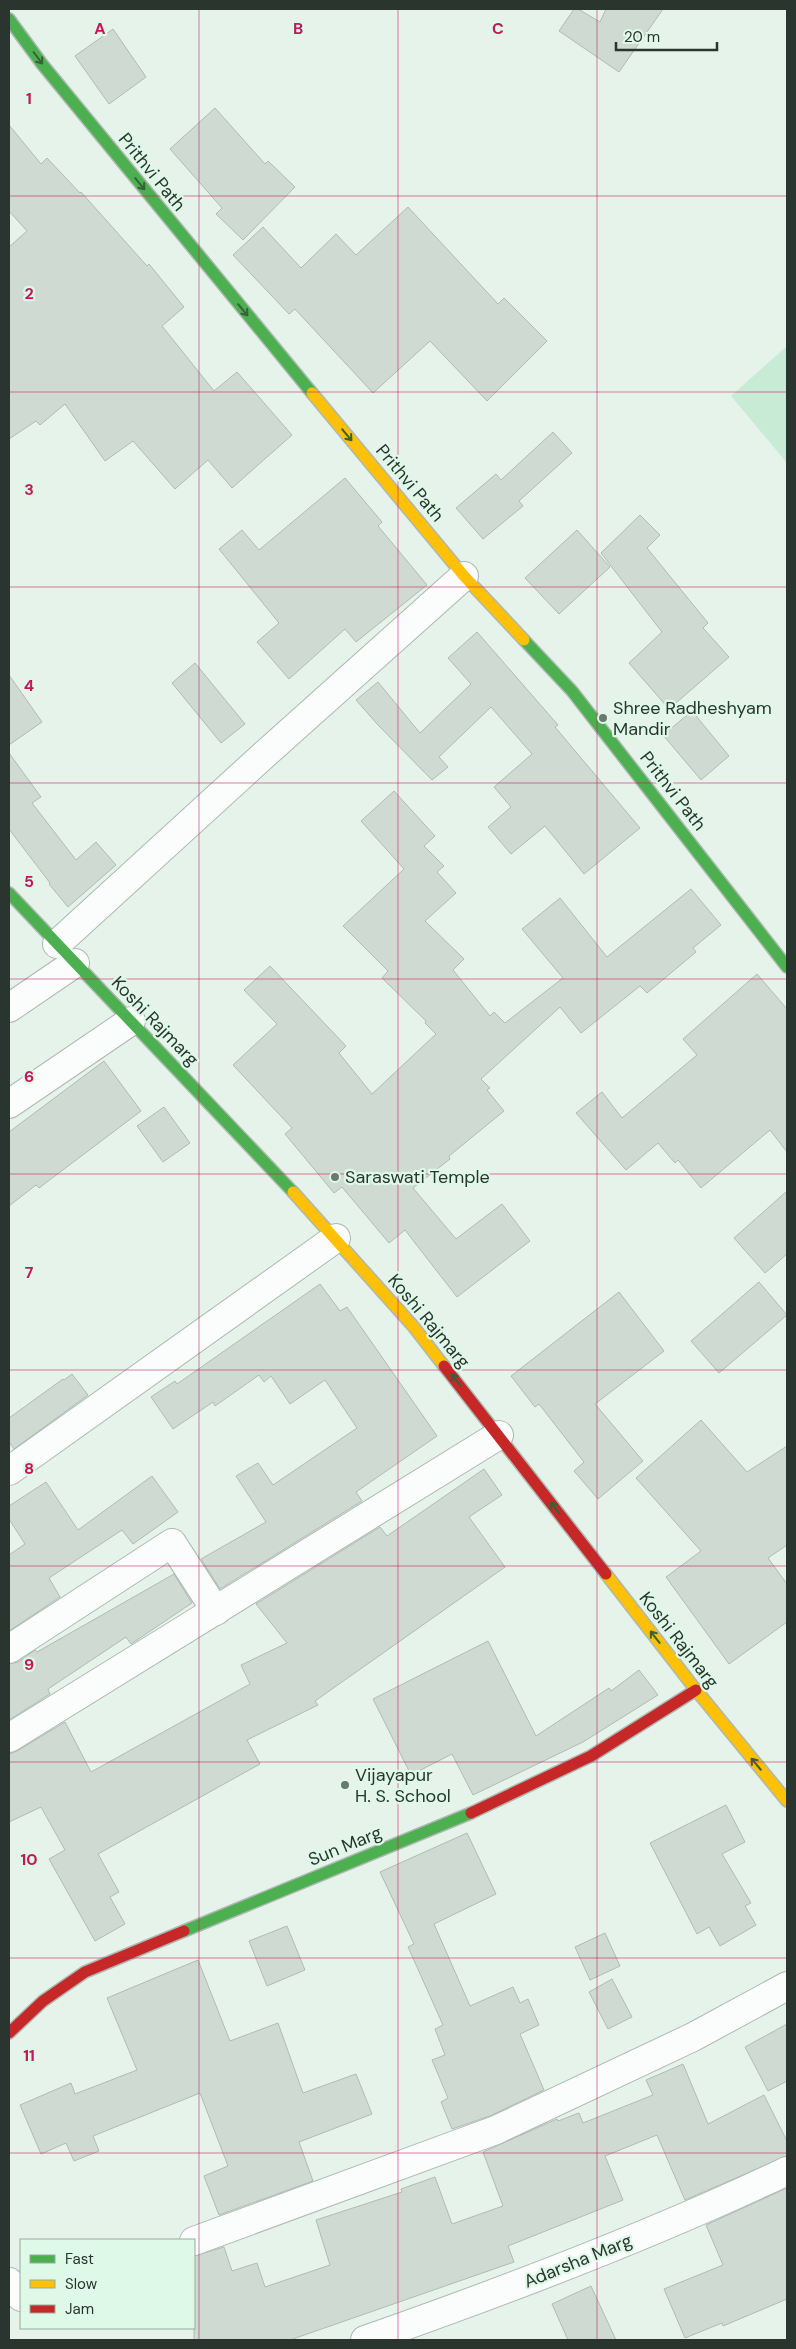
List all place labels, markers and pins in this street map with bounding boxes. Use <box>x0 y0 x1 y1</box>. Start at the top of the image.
place label: Shree Radheshyam Mandir <box>613 696 772 741</box>
marker: Shree Radheshyam Mandir <box>597 712 609 724</box>
place label: Saraswati Temple <box>345 1165 490 1189</box>
marker: Saraswati Temple <box>329 1171 341 1183</box>
place label: Vijayapur H. S. School <box>355 1763 451 1808</box>
marker: Vijayapur H. S. School <box>339 1779 351 1791</box>

